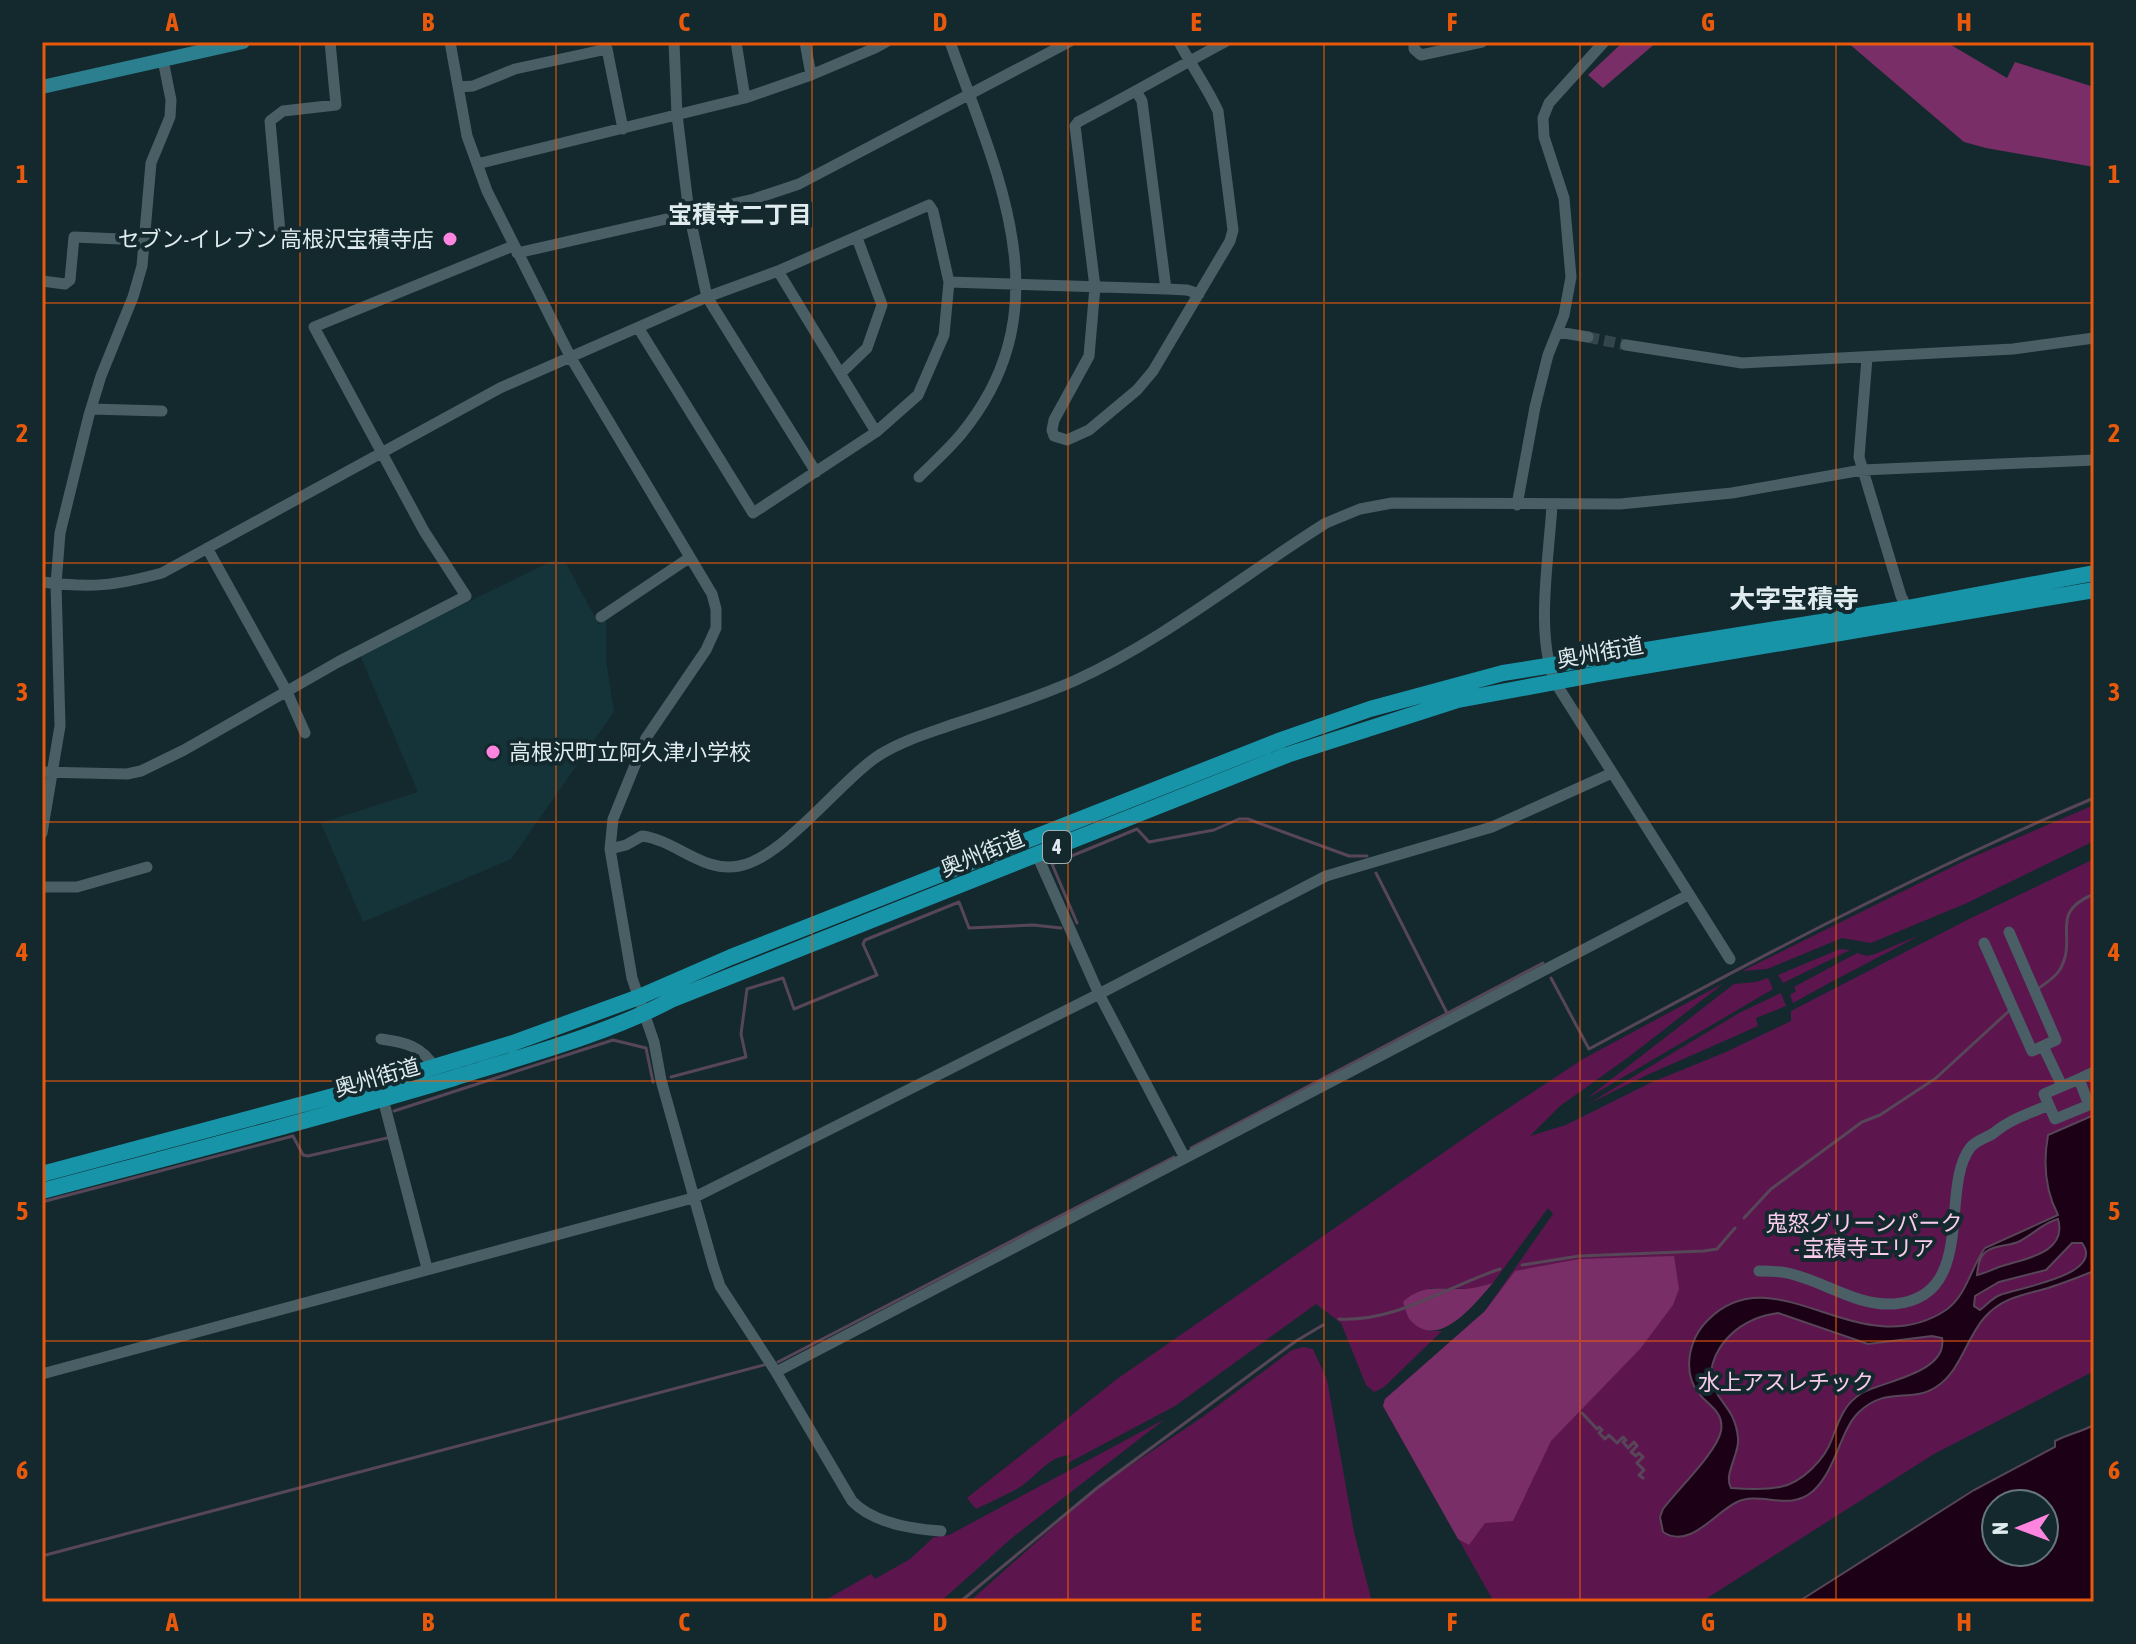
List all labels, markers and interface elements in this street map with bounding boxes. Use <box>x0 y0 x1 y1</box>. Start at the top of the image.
text: A <box>165 7 179 37</box>
text: B <box>422 7 435 37</box>
text: C <box>678 7 690 37</box>
text: D <box>933 7 947 37</box>
text: E <box>1190 7 1202 37</box>
text: F <box>1447 7 1458 37</box>
text: G <box>1701 7 1715 37</box>
text: H <box>1956 7 1972 37</box>
text: 1 <box>16 159 28 189</box>
text: 1 <box>2108 159 2120 189</box>
district label: 宝積寺二丁目 <box>668 201 812 228</box>
place label: セブン-イレブン 高根沢宝積寺店 <box>117 226 434 252</box>
marker: セブン-イレブン 高根沢宝積寺店 <box>441 230 459 248</box>
text: 2 <box>16 418 28 448</box>
text: 2 <box>2108 418 2120 448</box>
district label: 大字宝積寺 <box>1729 584 1859 614</box>
street label: 奥州街道 <box>1554 632 1646 672</box>
text: 3 <box>16 677 28 707</box>
text: 3 <box>2108 677 2120 707</box>
place label: 高根沢町立阿久津小学校 <box>509 739 751 765</box>
marker: 高根沢町立阿久津小学校 <box>484 743 502 761</box>
street label: 奥州街道 <box>936 824 1028 882</box>
road number: 4 <box>1043 831 1071 863</box>
text: 4 <box>15 937 28 967</box>
text: 4 <box>2107 937 2120 967</box>
street label: 奥州街道 <box>331 1052 423 1102</box>
text: 5 <box>16 1196 28 1226</box>
text: 5 <box>2108 1196 2120 1226</box>
park label: 鬼怒グリーンパーク - 宝積寺エリア <box>1766 1210 1962 1261</box>
park label: 水上アスレチック <box>1698 1369 1874 1395</box>
text: 6 <box>16 1455 28 1485</box>
text: 6 <box>2108 1455 2120 1485</box>
north arrow <box>1980 1488 2060 1568</box>
text: N <box>1987 1522 2013 1535</box>
text: A <box>165 1607 179 1637</box>
text: B <box>422 1607 435 1637</box>
text: C <box>678 1607 690 1637</box>
text: D <box>933 1607 947 1637</box>
text: E <box>1190 1607 1202 1637</box>
text: F <box>1447 1607 1458 1637</box>
text: G <box>1701 1607 1715 1637</box>
text: H <box>1956 1607 1972 1637</box>

